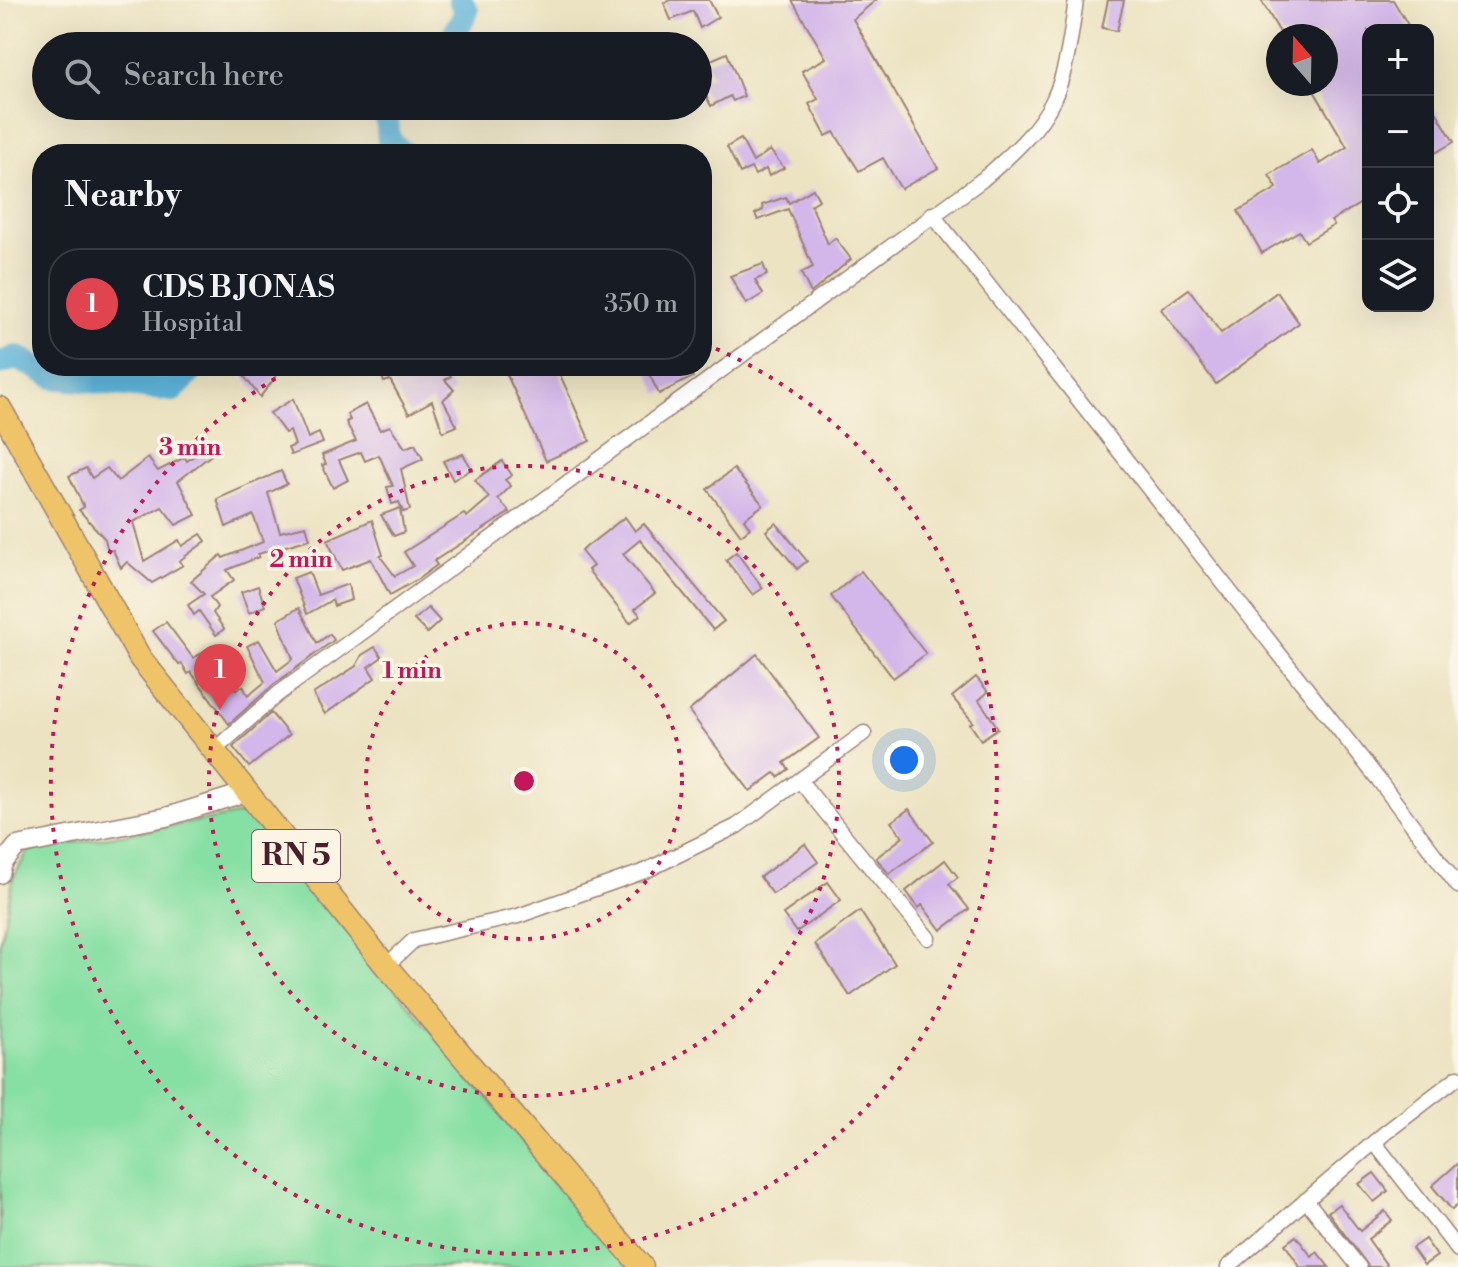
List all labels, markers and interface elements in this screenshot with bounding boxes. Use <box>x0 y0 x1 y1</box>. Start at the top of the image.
north arrow <box>1266 24 1338 96</box>
map controls <box>1362 24 1434 312</box>
button: + <box>1362 24 1434 96</box>
search box <box>32 32 712 120</box>
icon: search <box>60 54 104 98</box>
text: Search here <box>124 57 284 95</box>
button: − <box>1362 96 1434 168</box>
button: locate <box>1362 168 1434 240</box>
text: Nearby <box>64 175 182 217</box>
button: layers <box>1362 240 1434 312</box>
text: CDS B JONAS <box>142 269 335 307</box>
text: 1 <box>86 288 98 320</box>
text: 350 m <box>604 288 678 320</box>
text: Hospital <box>142 307 243 339</box>
text: 3 min <box>159 433 222 463</box>
text: 2 min <box>269 545 333 575</box>
pin: 1 <box>194 644 246 710</box>
text: 1 min <box>382 656 442 686</box>
your location <box>884 740 924 780</box>
centre of rings <box>510 767 538 795</box>
road number: RN 5 <box>252 830 340 882</box>

